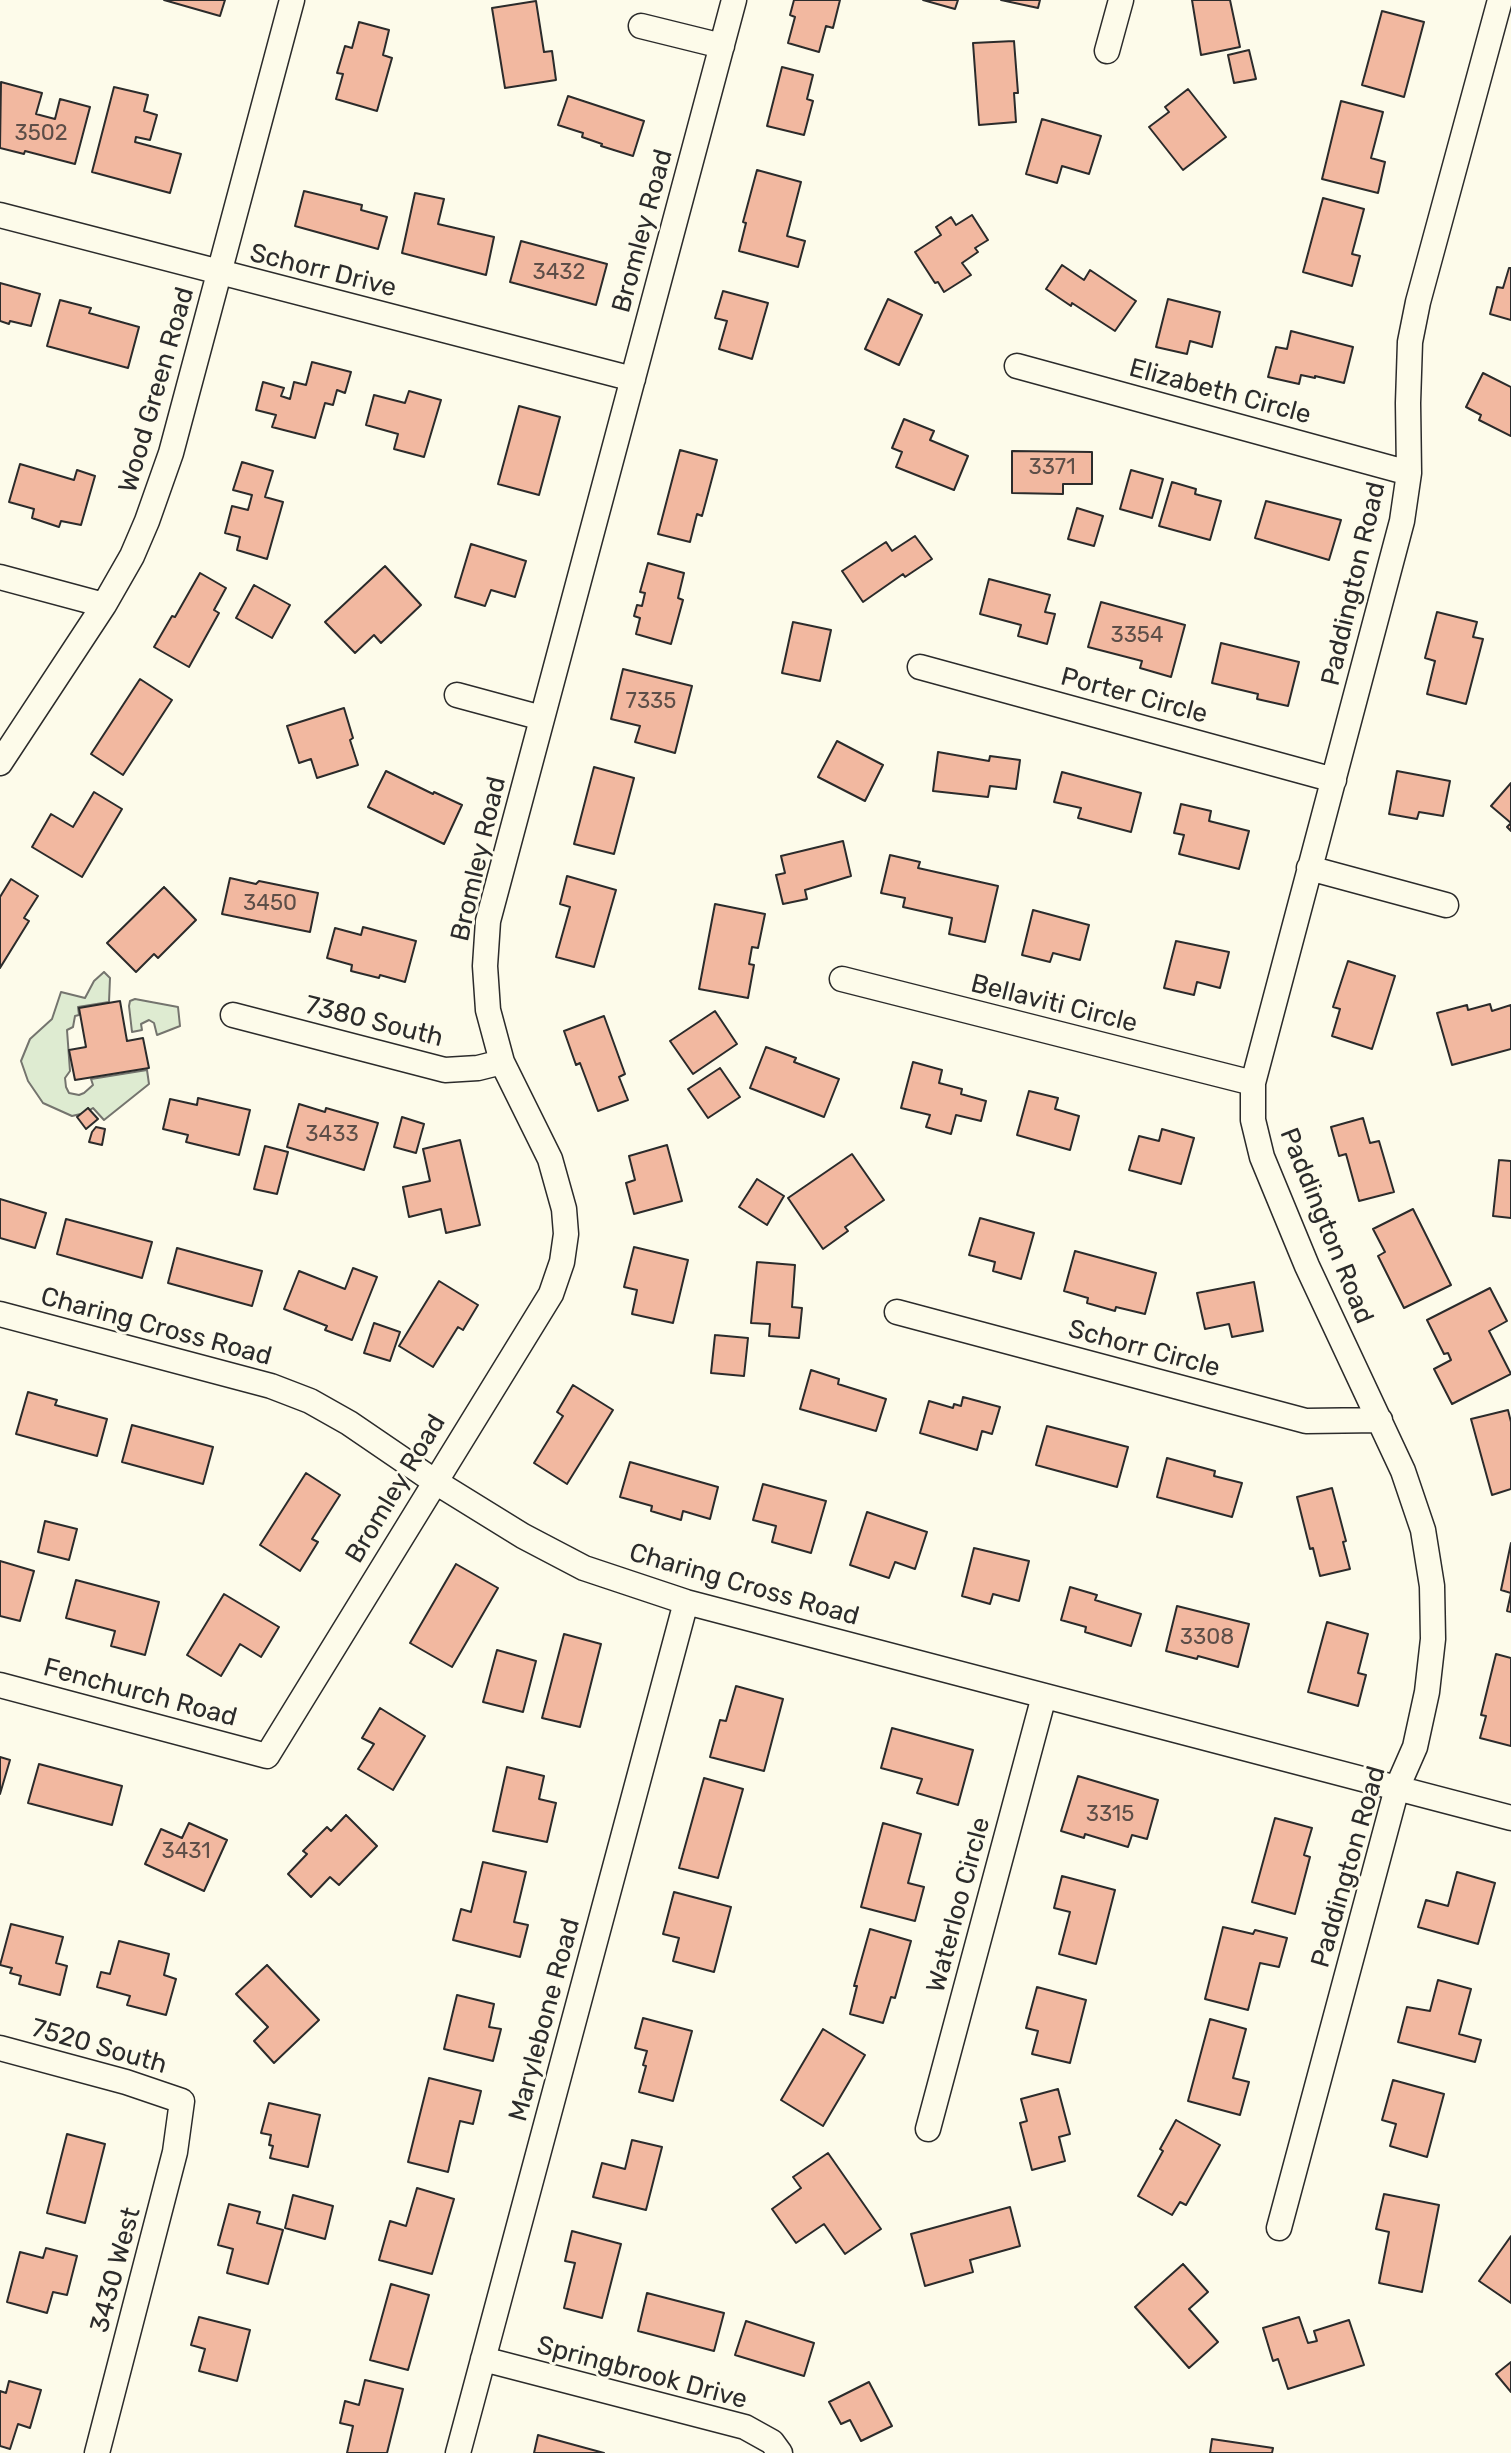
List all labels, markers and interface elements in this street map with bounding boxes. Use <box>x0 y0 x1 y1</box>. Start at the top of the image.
house number: 3502 <box>14 121 68 147</box>
street label: Bromley Road <box>606 146 680 316</box>
street label: Schorr Drive <box>246 238 400 304</box>
house number: 3432 <box>532 260 586 286</box>
street label: Wood Green Road <box>113 284 201 496</box>
street label: Elizabeth Circle <box>1126 353 1314 431</box>
house number: 3371 <box>1028 455 1076 481</box>
street label: Paddington Road <box>1315 479 1393 689</box>
house number: 3354 <box>1110 623 1164 649</box>
street label: Porter Circle <box>1057 661 1211 731</box>
house number: 7335 <box>626 689 676 715</box>
street label: Bromley Road <box>445 774 513 944</box>
house number: 3450 <box>243 891 297 917</box>
street label: Bellaviti Circle <box>967 968 1141 1040</box>
street label: 7380 South <box>302 990 446 1054</box>
house number: 3433 <box>305 1122 359 1148</box>
street label: Paddington Road <box>1273 1124 1379 1328</box>
street label: Charing Cross Road <box>37 1281 275 1373</box>
street label: Schorr Circle <box>1065 1314 1223 1384</box>
street label: Bromley Road <box>339 1409 453 1569</box>
street label: Charing Cross Road <box>625 1537 863 1633</box>
house number: 3308 <box>1180 1625 1234 1651</box>
street label: Fenchurch Road <box>40 1652 240 1734</box>
street label: Paddington Road <box>1305 1763 1393 1971</box>
house number: 3315 <box>1086 1802 1134 1828</box>
street label: Waterloo Circle <box>921 1814 997 1996</box>
house number: 3431 <box>161 1839 211 1865</box>
street label: Marylebone Road <box>503 1915 587 2125</box>
street label: 7520 South <box>28 2013 170 2081</box>
street label: 3430 West <box>84 2204 148 2336</box>
street label: Springbrook Drive <box>533 2330 751 2416</box>

